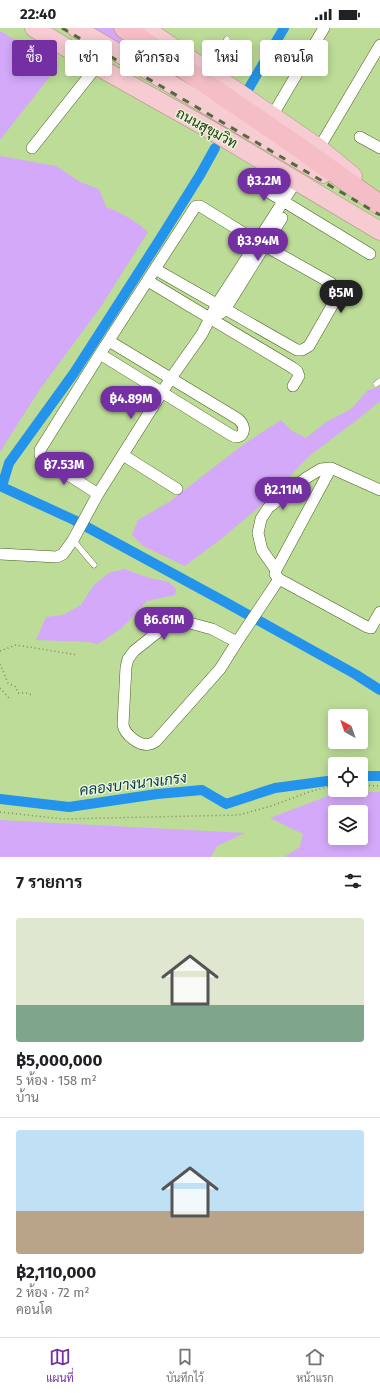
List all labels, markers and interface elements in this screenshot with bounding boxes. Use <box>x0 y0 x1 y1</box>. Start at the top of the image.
text: 22:40 <box>20 5 56 23</box>
chip: ซื้อ <box>12 40 57 76</box>
chip: เช่า <box>65 40 112 76</box>
chip: ตัวกรอง <box>120 40 194 76</box>
chip: ใหม่ <box>202 40 252 76</box>
chip: คอนโด <box>260 40 328 76</box>
street label: ถนนสุขุมวิท <box>173 105 240 153</box>
pin: ฿3.2M <box>236 168 292 202</box>
text: ฿3.2M <box>247 173 281 188</box>
pin: ฿3.94M <box>225 228 291 262</box>
text: ฿3.94M <box>237 233 279 248</box>
pin: ฿5M <box>322 280 360 314</box>
text: ฿5M <box>329 285 353 300</box>
pin: ฿4.89M <box>98 386 164 420</box>
text: ฿4.89M <box>110 391 153 406</box>
pin: ฿7.53M <box>31 452 97 486</box>
text: ฿7.53M <box>44 457 84 472</box>
pin: ฿2.11M <box>250 477 316 511</box>
text: ฿2.11M <box>264 482 302 497</box>
pin: ฿6.61M <box>131 607 197 641</box>
text: ฿6.61M <box>144 612 185 627</box>
north arrow <box>328 709 368 749</box>
map controls <box>328 709 368 845</box>
button: locate <box>328 757 368 797</box>
water label: คลองบางนางเกรง <box>78 768 188 800</box>
button: layers <box>328 805 368 845</box>
icon: filters <box>342 870 364 892</box>
text: 7 รายการ <box>16 872 82 893</box>
icon: home <box>154 944 226 1016</box>
text: ฿5,000,000 <box>16 1050 103 1071</box>
text: 5 ห้อง · 158 m² <box>16 1073 97 1088</box>
text: บ้าน <box>16 1090 39 1105</box>
icon: home <box>154 1156 226 1228</box>
text: ฿2,110,000 <box>16 1262 96 1283</box>
text: 2 ห้อง · 72 m² <box>16 1285 89 1300</box>
text: คอนโด <box>16 1302 52 1317</box>
tab: แผนที่ <box>46 1346 74 1385</box>
tab: บันทึกไว้ <box>166 1346 204 1385</box>
tab: หน้าแรก <box>296 1346 334 1385</box>

